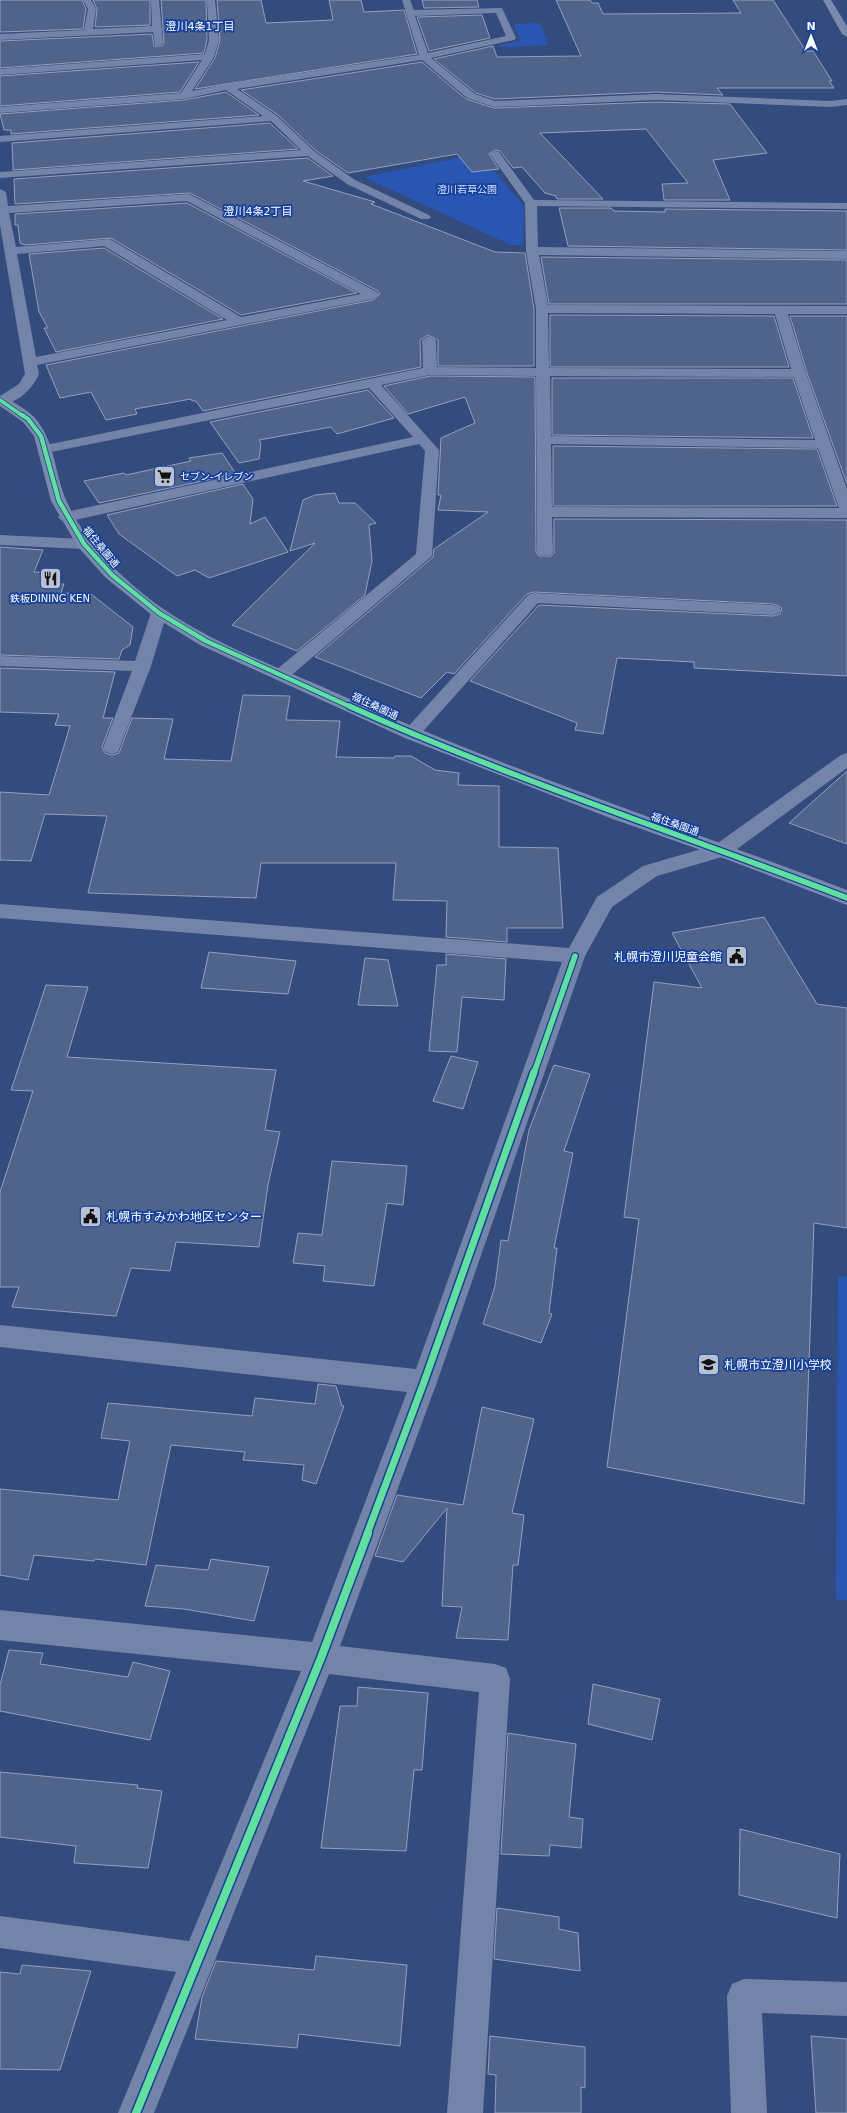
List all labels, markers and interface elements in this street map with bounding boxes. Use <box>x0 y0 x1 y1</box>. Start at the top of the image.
north arrow <box>791 16 831 56</box>
district label: 澄川4条1丁目 <box>166 20 235 33</box>
text: N <box>806 20 816 33</box>
park label: 澄川若草公園 <box>437 184 497 195</box>
district label: 澄川4条2丁目 <box>224 205 293 218</box>
supermarket icon: セブン-イレブン <box>152 463 178 489</box>
place label: セブン-イレブン <box>180 471 254 482</box>
street label: 福住桑園通 <box>81 524 121 570</box>
restaurant icon: 鉄板DINING KEN <box>37 565 63 591</box>
place label: 鉄板DINING KEN <box>10 593 90 604</box>
street label: 福住桑園通 <box>350 690 400 722</box>
street label: 福住桑園通 <box>650 811 700 837</box>
public building icon: 札幌市澄川児童会館 <box>724 944 750 970</box>
place label: 札幌市澄川児童会館 <box>614 950 722 964</box>
public building icon: 札幌市すみかわ地区センター <box>77 1204 103 1230</box>
place label: 札幌市すみかわ地区センター <box>106 1210 262 1224</box>
school or university icon: 札幌市立澄川小学校 <box>696 1352 722 1378</box>
place label: 札幌市立澄川小学校 <box>724 1358 832 1372</box>

